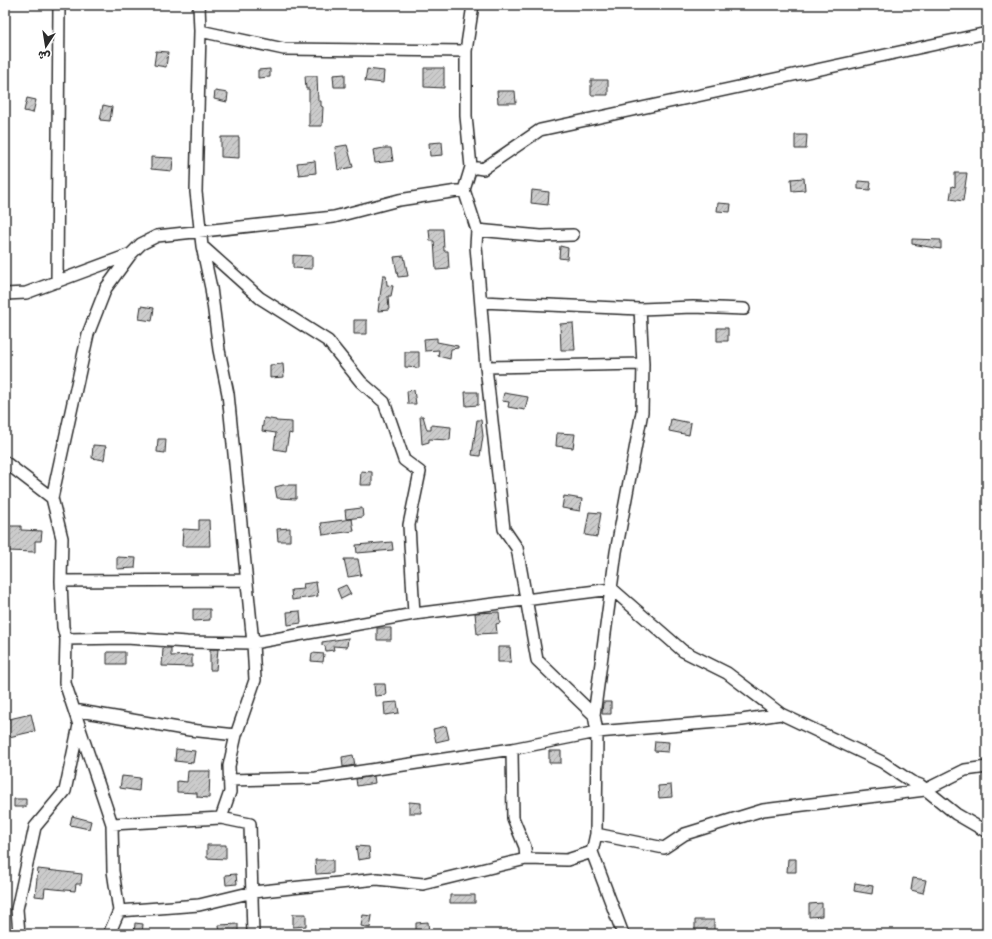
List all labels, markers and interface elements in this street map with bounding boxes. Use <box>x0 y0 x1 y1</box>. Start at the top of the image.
north arrow <box>26 26 66 66</box>
text: ش <box>36 47 52 66</box>

